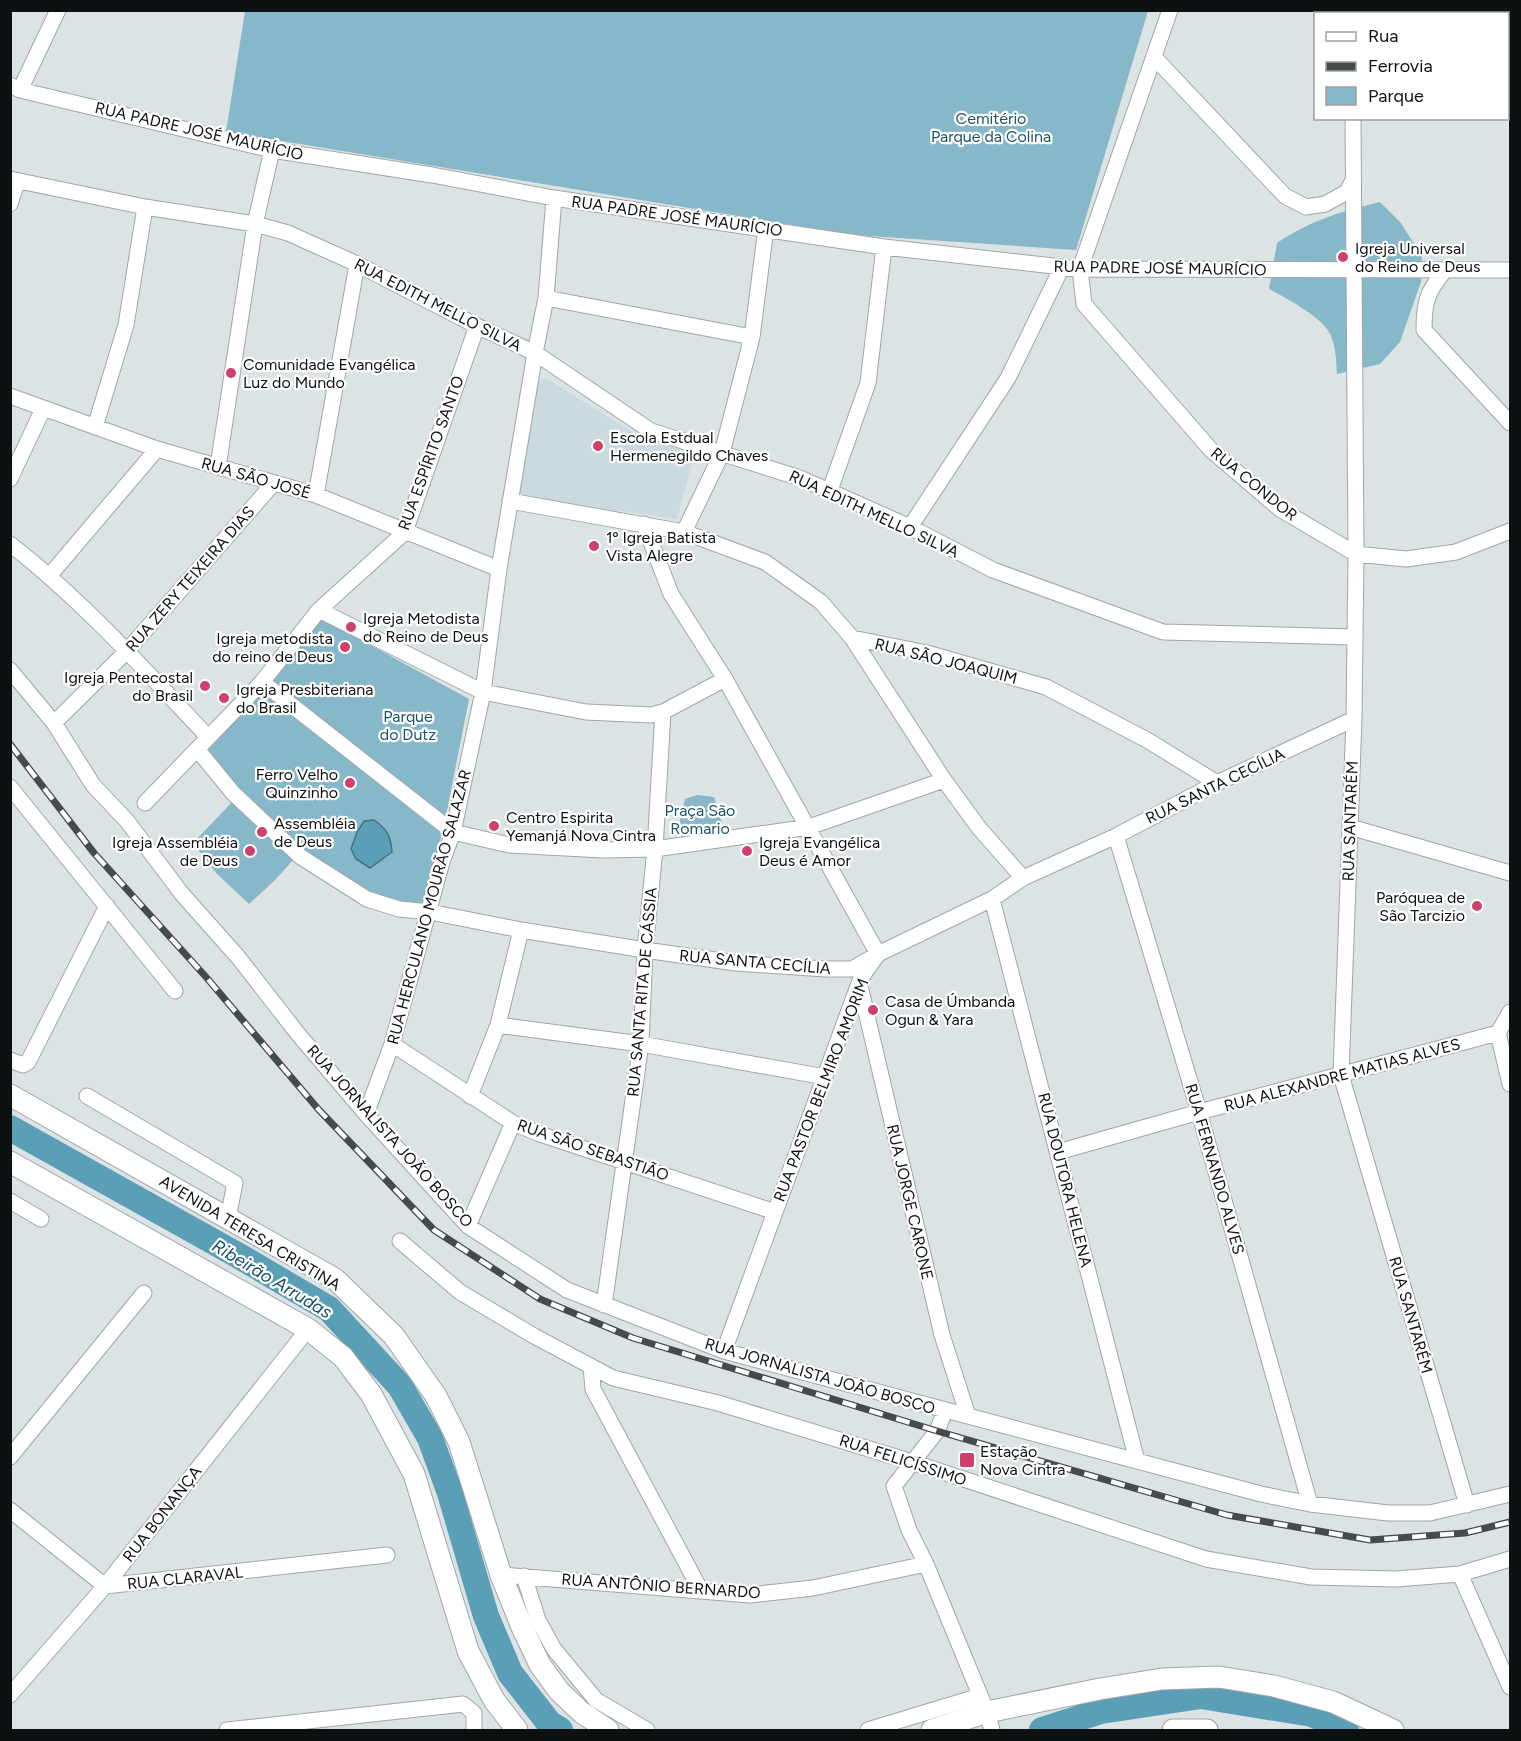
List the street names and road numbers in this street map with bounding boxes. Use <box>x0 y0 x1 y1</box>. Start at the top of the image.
street label: RUA PADRE JOSÉ MAURÍCIO <box>93 98 305 164</box>
street label: RUA PADRE JOSÉ MAURÍCIO <box>570 192 784 240</box>
street label: RUA EDITH MELLO SILVA <box>351 255 525 356</box>
street label: RUA PADRE JOSÉ MAURÍCIO <box>1053 257 1267 279</box>
street label: RUA ESPÍRITO SANTO <box>394 373 468 533</box>
street label: RUA CONDOR <box>1207 443 1301 525</box>
street label: RUA SÃO JOSÉ <box>199 453 313 503</box>
street label: RUA EDITH MELLO SILVA <box>786 466 962 562</box>
street label: RUA ZERY TEIXEIRA DIAS <box>122 502 258 656</box>
street label: RUA SÃO JOAQUIM <box>873 634 1019 688</box>
street label: RUA SANTA CECÍLIA <box>1143 744 1288 828</box>
street label: RUA SANTARÉM <box>1338 760 1362 882</box>
street label: RUA HERCULANO MOURÃO SALAZAR <box>383 767 475 1047</box>
street label: RUA SANTA RITA DE CÁSSIA <box>623 886 661 1098</box>
street label: RUA SANTA CECÍLIA <box>678 946 832 978</box>
street label: RUA PASTOR BELMIRO AMORIM <box>770 976 872 1204</box>
street label: RUA ALEXANDRE MATIAS ALVES <box>1222 1034 1462 1116</box>
street label: RUA JORNALISTA JOÃO BOSCO <box>303 1041 477 1231</box>
street label: RUA FERNANDO ALVES <box>1181 1081 1249 1257</box>
street label: RUA DOUTORA HELENA <box>1034 1091 1096 1269</box>
street label: RUA SÃO SEBASTIÃO <box>515 1115 671 1185</box>
street label: RUA JORGE CARONE <box>883 1122 937 1282</box>
street label: AVENIDA TERESA CRISTINA <box>156 1171 344 1295</box>
street label: RUA SANTARÉM <box>1385 1254 1437 1376</box>
street label: RUA JORNALISTA JOÃO BOSCO <box>703 1334 937 1418</box>
street label: RUA FELICÍSSIMO <box>837 1430 969 1490</box>
street label: RUA BONANÇA <box>119 1462 205 1566</box>
street label: RUA CLARAVAL <box>126 1562 245 1594</box>
street label: RUA ANTÔNIO BERNARDO <box>561 1570 761 1602</box>

